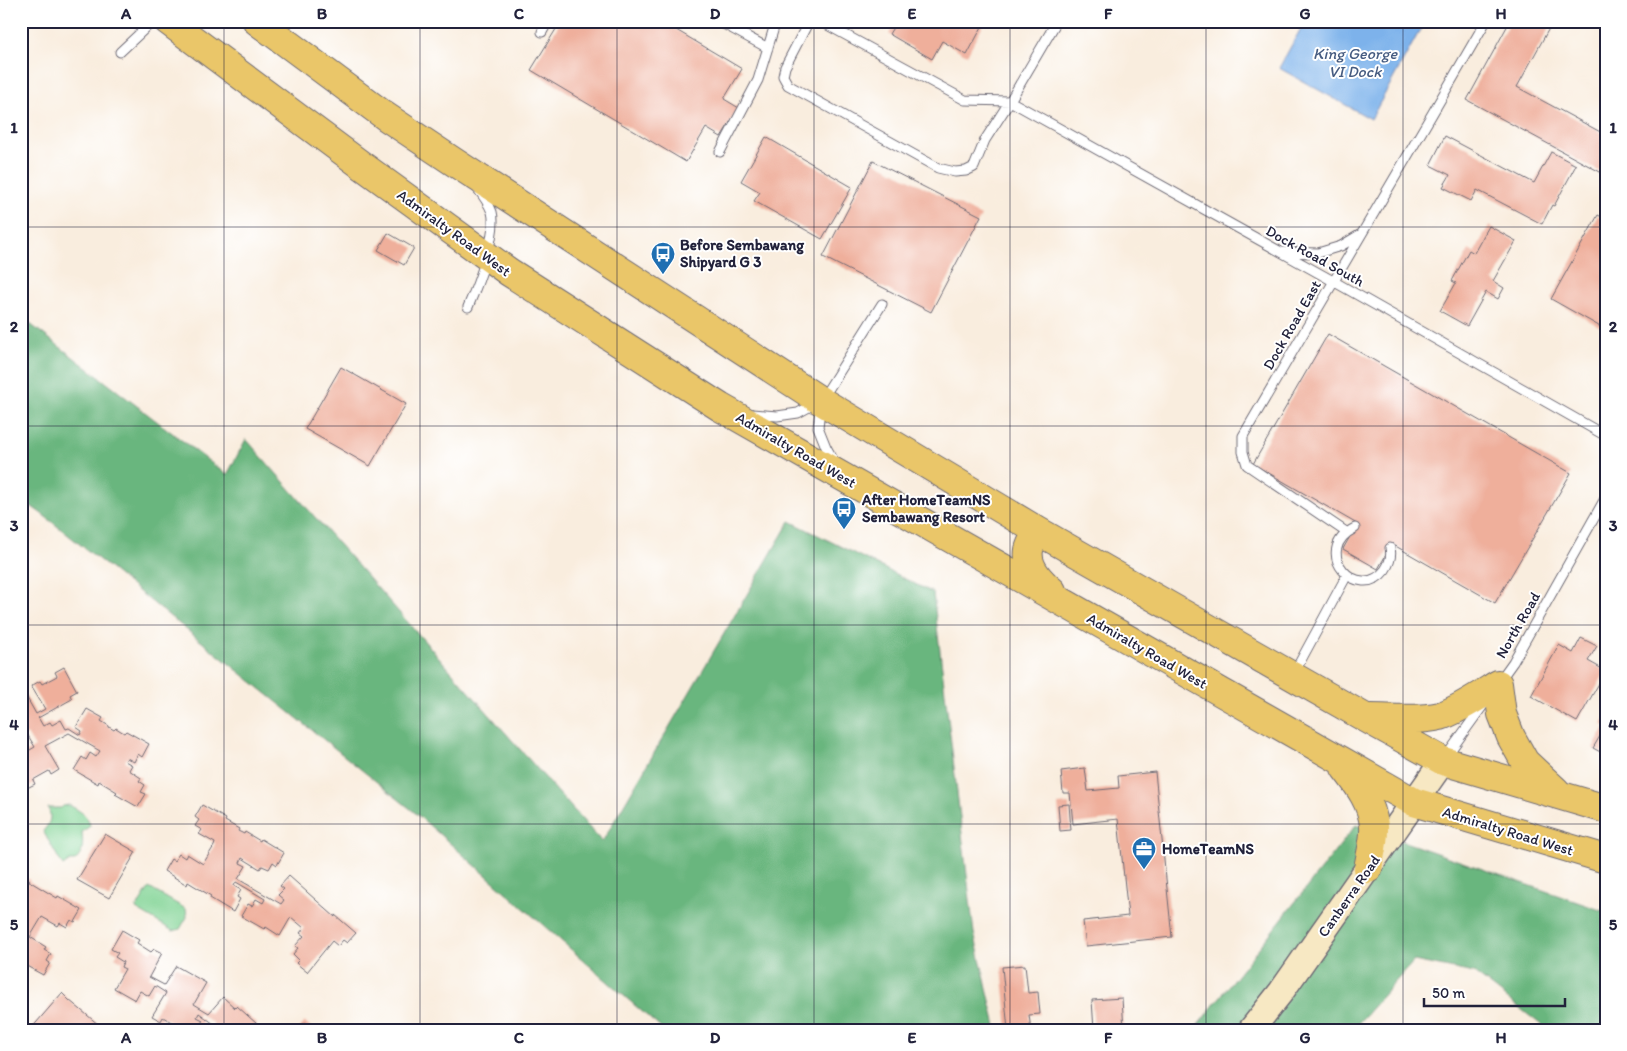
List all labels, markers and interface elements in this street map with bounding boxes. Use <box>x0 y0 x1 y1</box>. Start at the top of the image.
text: A <box>120 4 132 23</box>
text: B <box>317 4 328 23</box>
text: C <box>514 4 525 23</box>
text: D <box>710 4 721 23</box>
text: E <box>908 4 917 23</box>
text: F <box>1104 4 1113 23</box>
text: G <box>1299 4 1311 23</box>
text: H <box>1495 4 1507 23</box>
water label: King George VI Dock <box>1313 44 1398 81</box>
text: 1 <box>10 118 18 137</box>
text: 1 <box>1609 118 1617 137</box>
street label: Admiralty Road West <box>394 186 515 280</box>
street label: Dock Road South <box>1263 222 1368 291</box>
place label: Before Sembawang Shipyard G 3 <box>680 236 804 272</box>
bus stop icon: Before Sembawang Shipyard G 3 <box>650 241 676 275</box>
street label: Dock Road East <box>1259 277 1325 373</box>
text: 2 <box>10 317 19 336</box>
text: 2 <box>1609 317 1618 336</box>
street label: Admiralty Road West <box>733 408 860 492</box>
place label: After HomeTeamNS Sembawang Resort <box>861 491 991 527</box>
bus stop icon: After HomeTeamNS Sembawang Resort <box>831 496 857 530</box>
text: 3 <box>10 516 19 535</box>
text: 3 <box>1609 516 1618 535</box>
street label: North Road <box>1492 588 1545 661</box>
street label: Admiralty Road West <box>1084 609 1211 693</box>
text: 4 <box>9 715 19 734</box>
text: 4 <box>1608 715 1618 734</box>
street label: Admiralty Road West <box>1440 803 1576 860</box>
office icon: HomeTeamNS <box>1131 836 1157 870</box>
place label: HomeTeamNS <box>1162 840 1254 858</box>
street label: Canberra Road <box>1314 852 1384 940</box>
text: 5 <box>10 915 19 934</box>
text: 5 <box>1609 915 1618 934</box>
scale bar <box>1424 976 1566 1008</box>
text: 50 m <box>1432 984 1465 1002</box>
text: A <box>120 1028 132 1047</box>
text: B <box>317 1028 328 1047</box>
text: C <box>514 1028 525 1047</box>
text: D <box>710 1028 721 1047</box>
text: E <box>908 1028 917 1047</box>
text: F <box>1104 1028 1113 1047</box>
text: G <box>1299 1028 1311 1047</box>
text: H <box>1495 1028 1507 1047</box>

